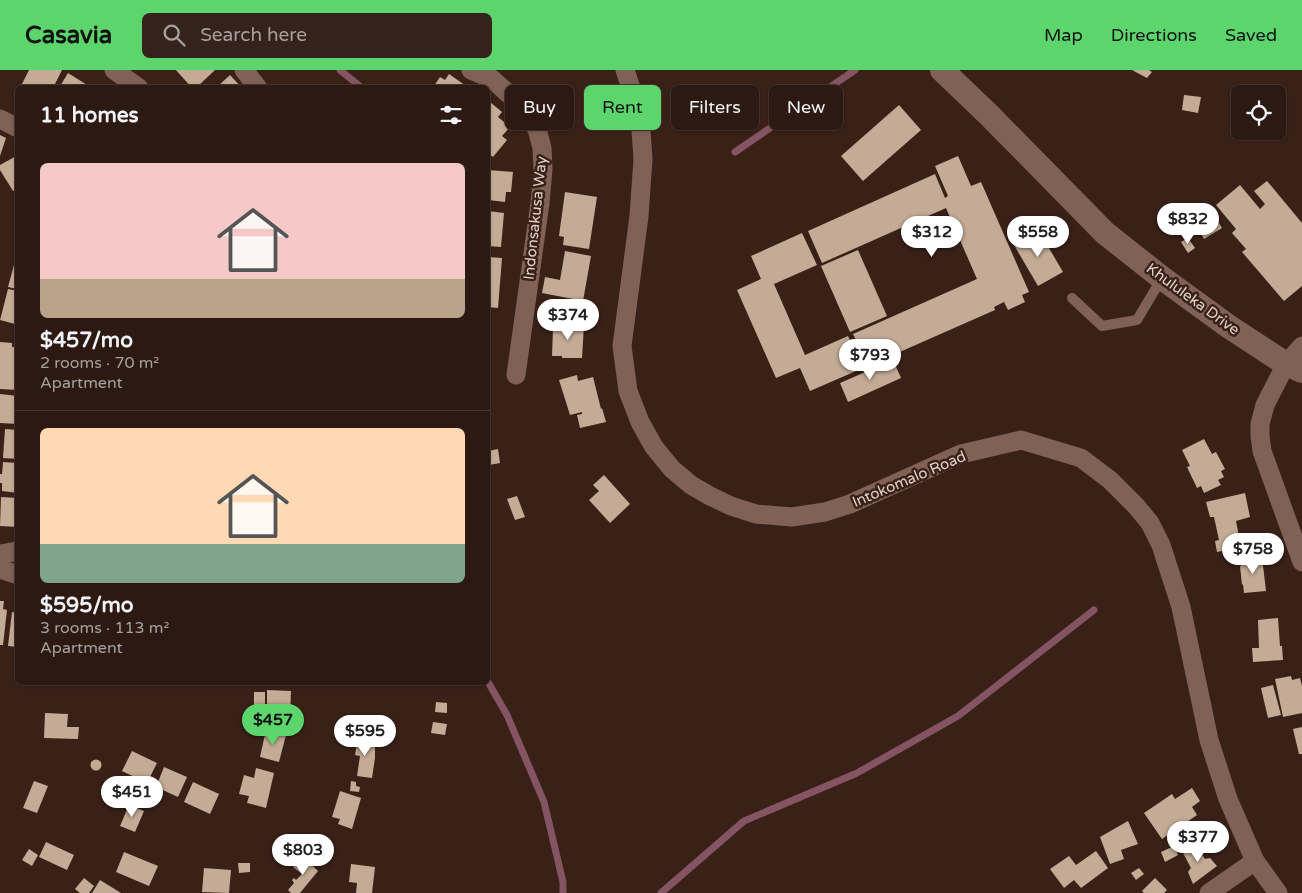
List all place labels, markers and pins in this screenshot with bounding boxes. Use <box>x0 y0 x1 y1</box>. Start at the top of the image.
pin: $832 <box>1158 202 1218 245</box>
pin: $312 <box>902 216 962 258</box>
pin: $558 <box>1008 216 1068 258</box>
pin: $374 <box>538 298 598 341</box>
pin: $793 <box>840 338 900 381</box>
pin: $758 <box>1223 532 1283 575</box>
pin: $457 <box>243 704 303 746</box>
pin: $595 <box>335 714 395 757</box>
pin: $451 <box>102 776 162 818</box>
pin: $377 <box>1168 820 1228 863</box>
pin: $803 <box>273 834 333 876</box>

